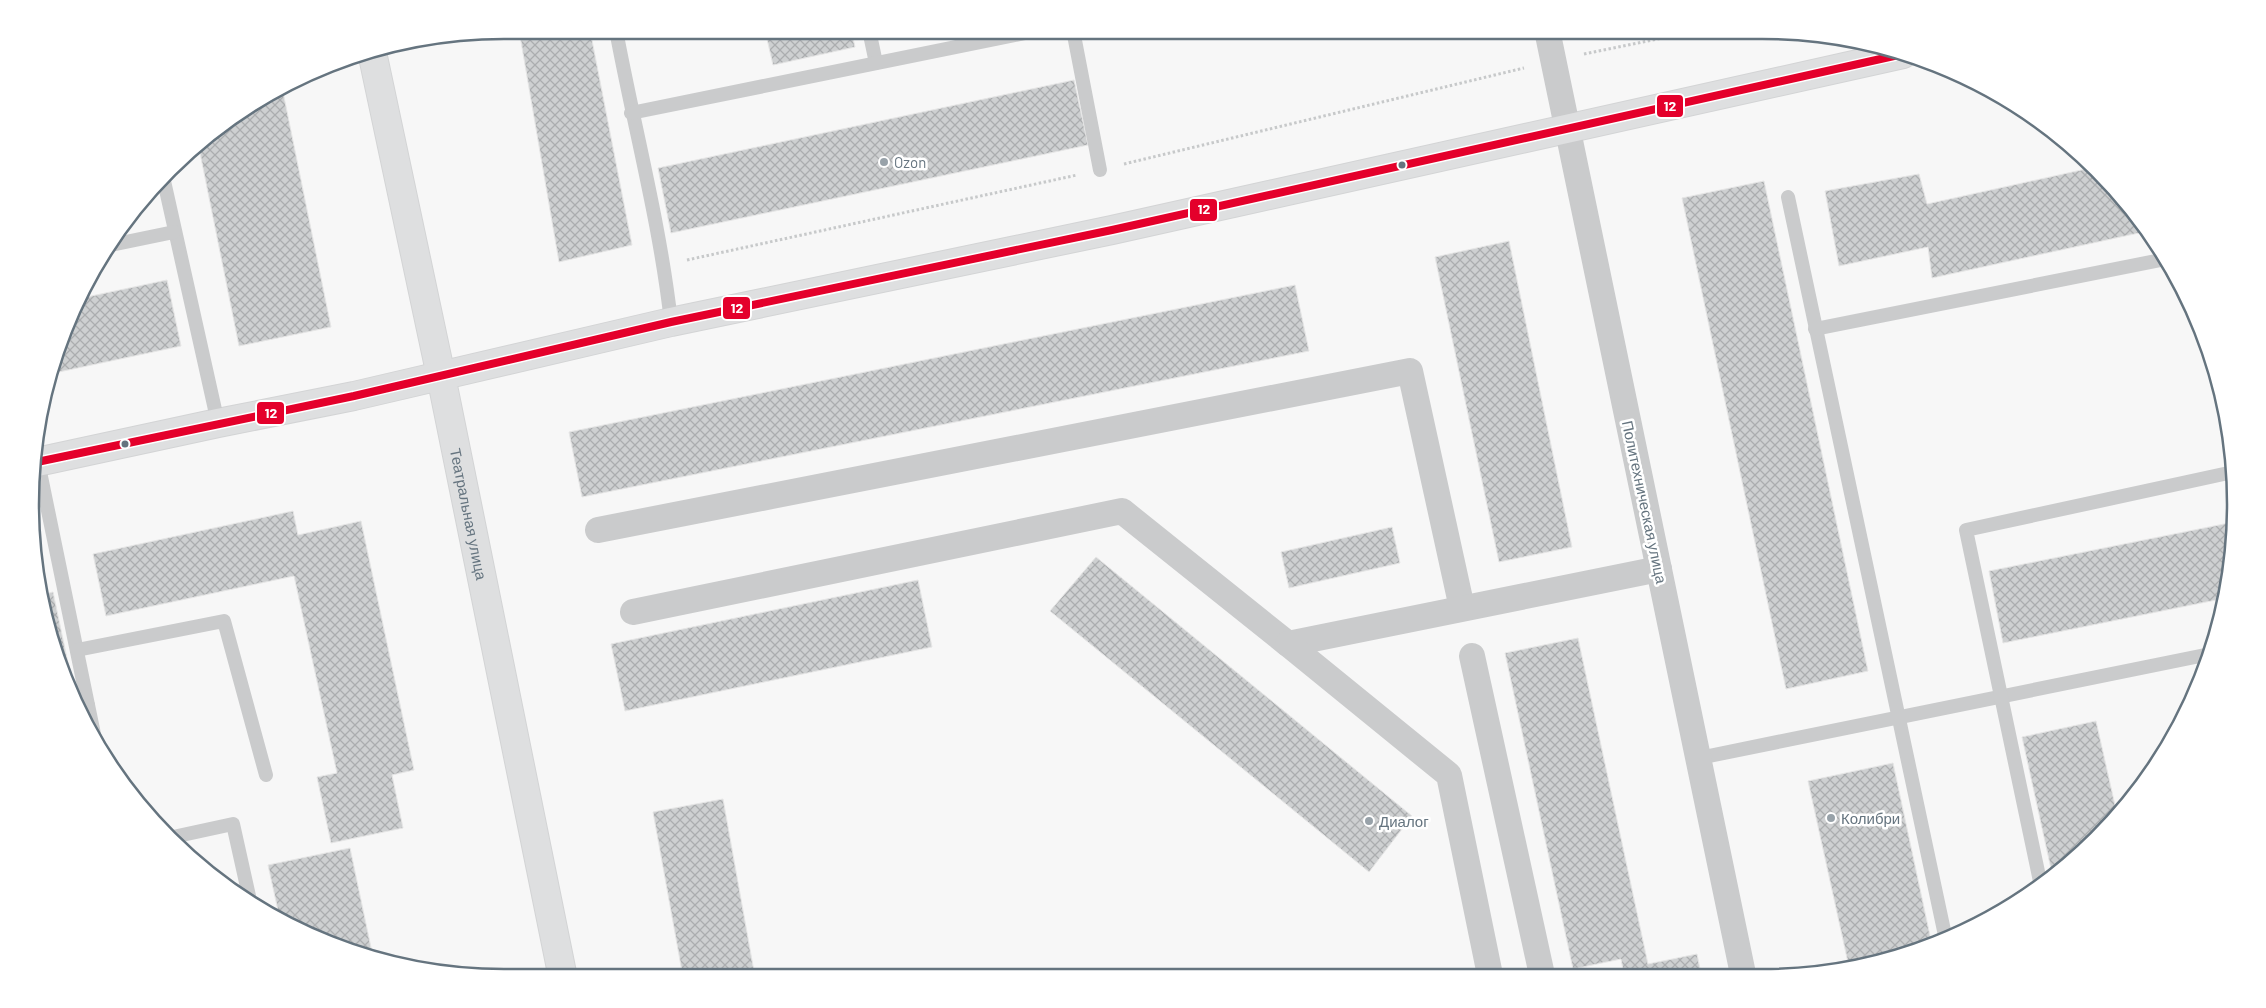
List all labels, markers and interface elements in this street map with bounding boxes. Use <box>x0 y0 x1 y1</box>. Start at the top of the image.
line badge: 12 <box>1656 94 1684 118</box>
text: 12 <box>1664 97 1677 114</box>
place label: Ozon <box>894 153 926 171</box>
marker: Ozon <box>878 156 890 168</box>
unlabelled marker <box>1397 160 1407 170</box>
line badge: 12 <box>1189 198 1218 222</box>
text: 12 <box>1198 200 1211 217</box>
line badge: 12 <box>722 296 751 320</box>
text: 12 <box>731 299 744 316</box>
line badge: 12 <box>256 401 285 425</box>
text: 12 <box>265 404 278 421</box>
street label: Политехническая улица <box>1619 419 1671 586</box>
unlabelled marker <box>120 439 130 449</box>
street label: Театральная улица <box>447 447 491 582</box>
place label: Колибри <box>1841 809 1900 827</box>
place label: Диалог <box>1379 812 1429 830</box>
marker: Колибри <box>1825 812 1837 824</box>
marker: Диалог <box>1363 815 1375 827</box>

